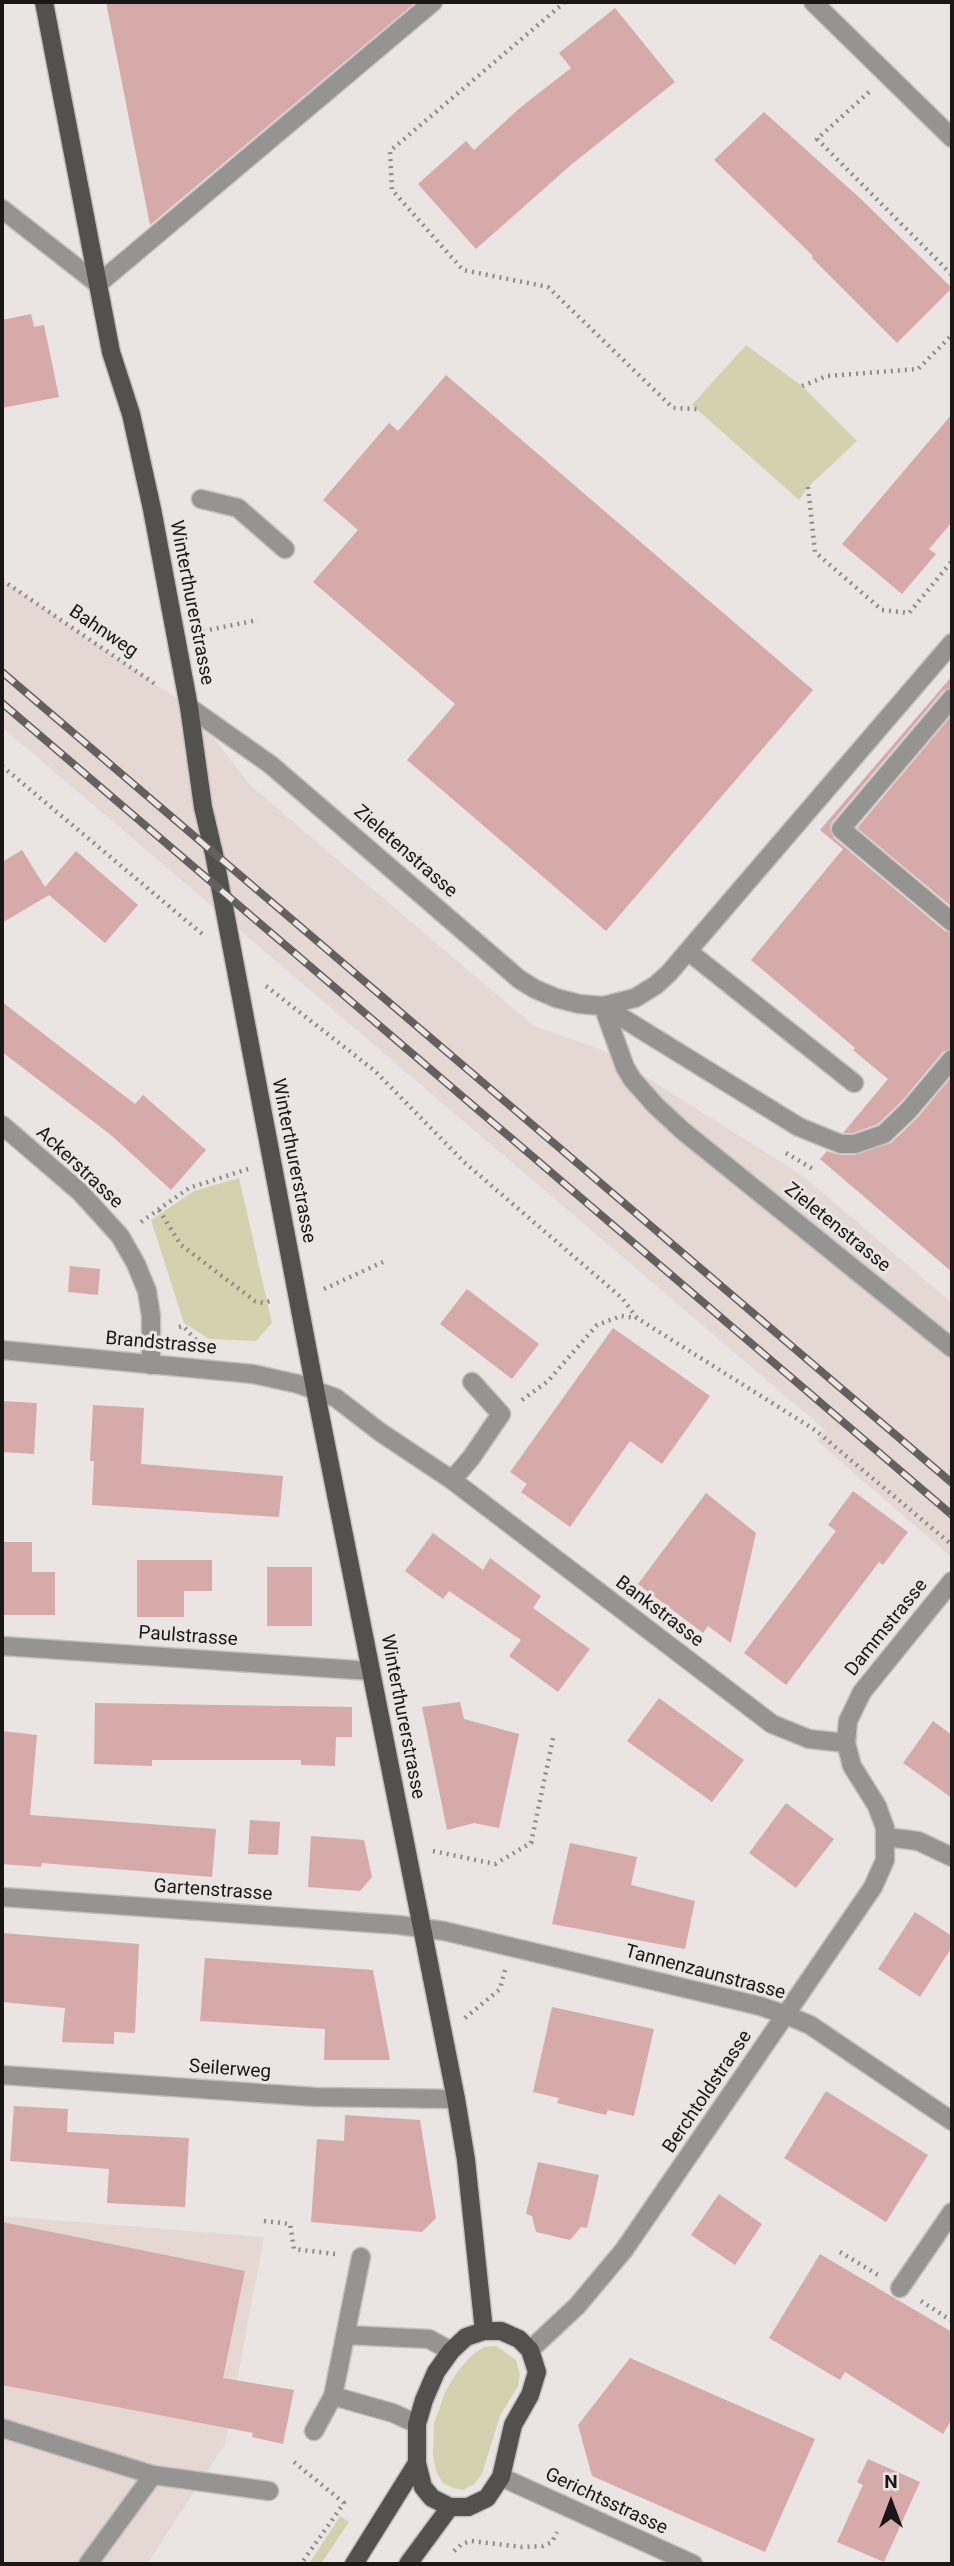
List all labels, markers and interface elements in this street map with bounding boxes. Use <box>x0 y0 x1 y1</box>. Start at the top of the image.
street label: Winterthurerstrasse <box>164 519 218 687</box>
street label: Bahnweg <box>64 601 142 663</box>
street label: Zieletenstrasse <box>349 801 461 903</box>
street label: Winterthurerstrasse <box>266 1077 320 1245</box>
street label: Ackerstrasse <box>31 1122 127 1214</box>
street label: Zieletenstrasse <box>779 1178 895 1278</box>
street label: Brandstrasse <box>104 1328 218 1360</box>
street label: Bankstrasse <box>610 1571 708 1653</box>
street label: Dammstrasse <box>841 1575 933 1681</box>
street label: Paulstrasse <box>138 1622 238 1652</box>
street label: Winterthurerstrasse <box>375 1633 429 1801</box>
street label: Gartenstrasse <box>153 1875 273 1907</box>
street label: Tannenzaunstrasse <box>622 1941 788 2005</box>
street label: Berchtoldstrasse <box>659 2026 757 2158</box>
street label: Seilerweg <box>188 2056 272 2084</box>
street label: Gerichtsstrasse <box>541 2464 671 2540</box>
north arrow <box>856 2468 926 2538</box>
text: N <box>884 2470 898 2493</box>

